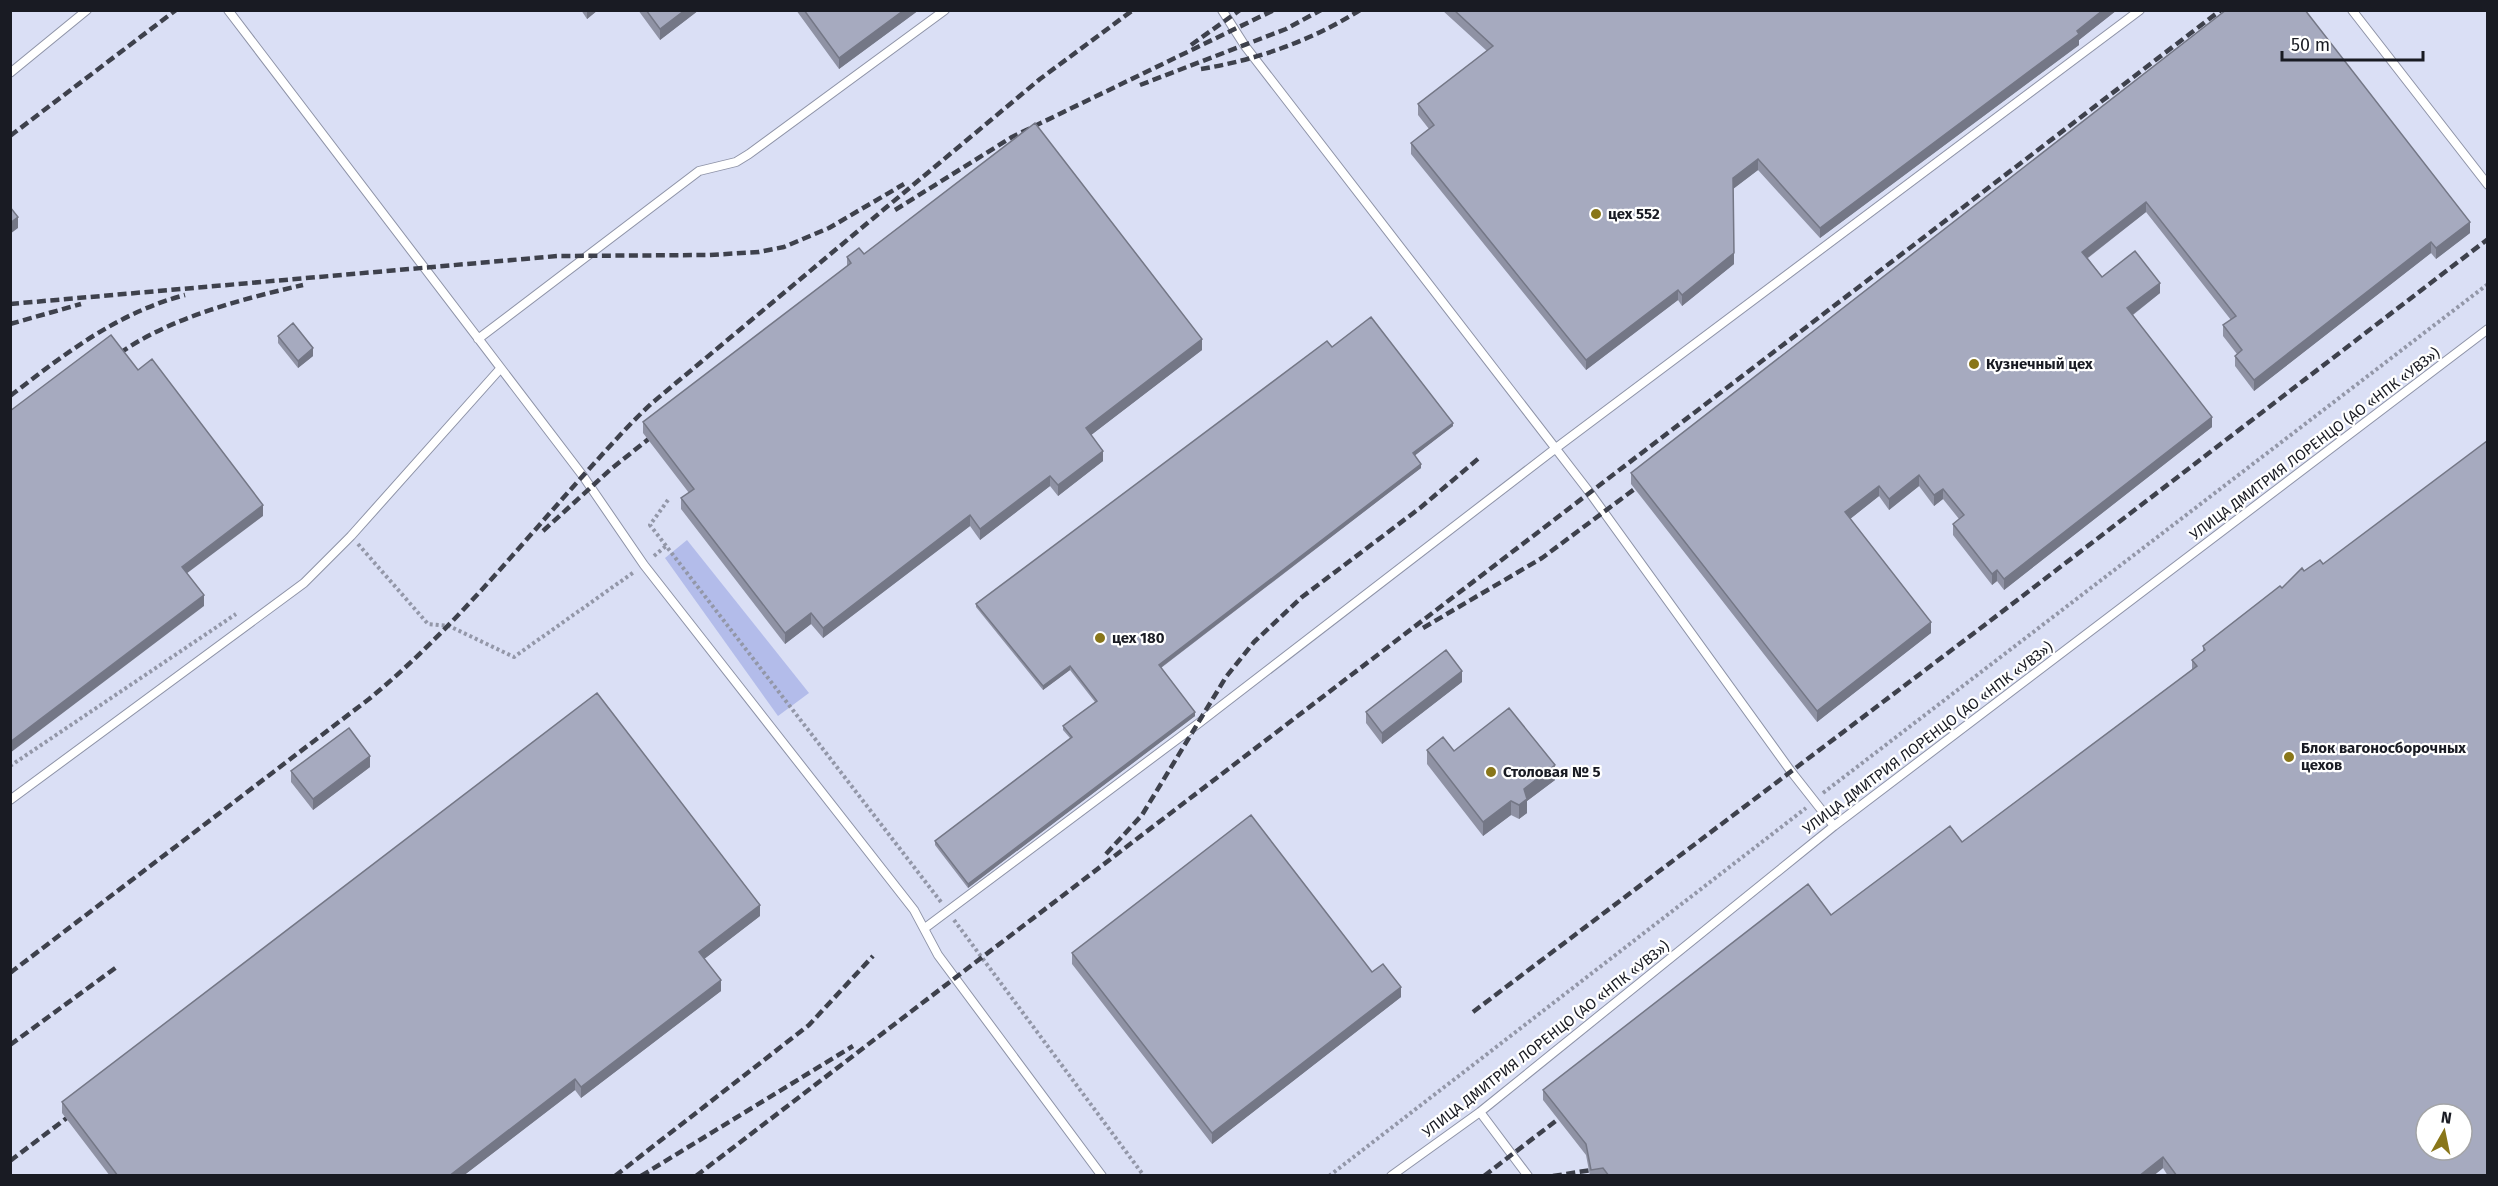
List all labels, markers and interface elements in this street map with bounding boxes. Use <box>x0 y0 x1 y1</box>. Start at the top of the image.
scale bar <box>2282 24 2423 62</box>
text: 50 m <box>2291 34 2330 56</box>
place label: цех 552 <box>1608 205 1660 223</box>
marker: цех 552 <box>1589 207 1603 221</box>
street label: УЛИЦА ДМИТРИЯ ЛОРЕНЦО (АО «НПК «УВЗ») <box>2186 344 2444 544</box>
place label: Кузнечный цех <box>1986 355 2093 373</box>
marker: Кузнечный цех <box>1967 357 1981 371</box>
place label: цех 180 <box>1112 629 1165 647</box>
marker: цех 180 <box>1093 631 1107 645</box>
street label: УЛИЦА ДМИТРИЯ ЛОРЕНЦО (АО «НПК «УВЗ») <box>1799 638 2057 838</box>
place label: Блок вагоносборочных цехов <box>2301 739 2466 774</box>
marker: Блок вагоносборочных цехов <box>2282 750 2296 764</box>
place label: Столовая № 5 <box>1503 763 1601 781</box>
marker: Столовая № 5 <box>1484 765 1498 779</box>
street label: УЛИЦА ДМИТРИЯ ЛОРЕНЦО (АО «НПК «УВЗ») <box>1419 937 1673 1141</box>
north arrow <box>2414 1102 2474 1162</box>
text: N <box>2440 1107 2453 1128</box>

